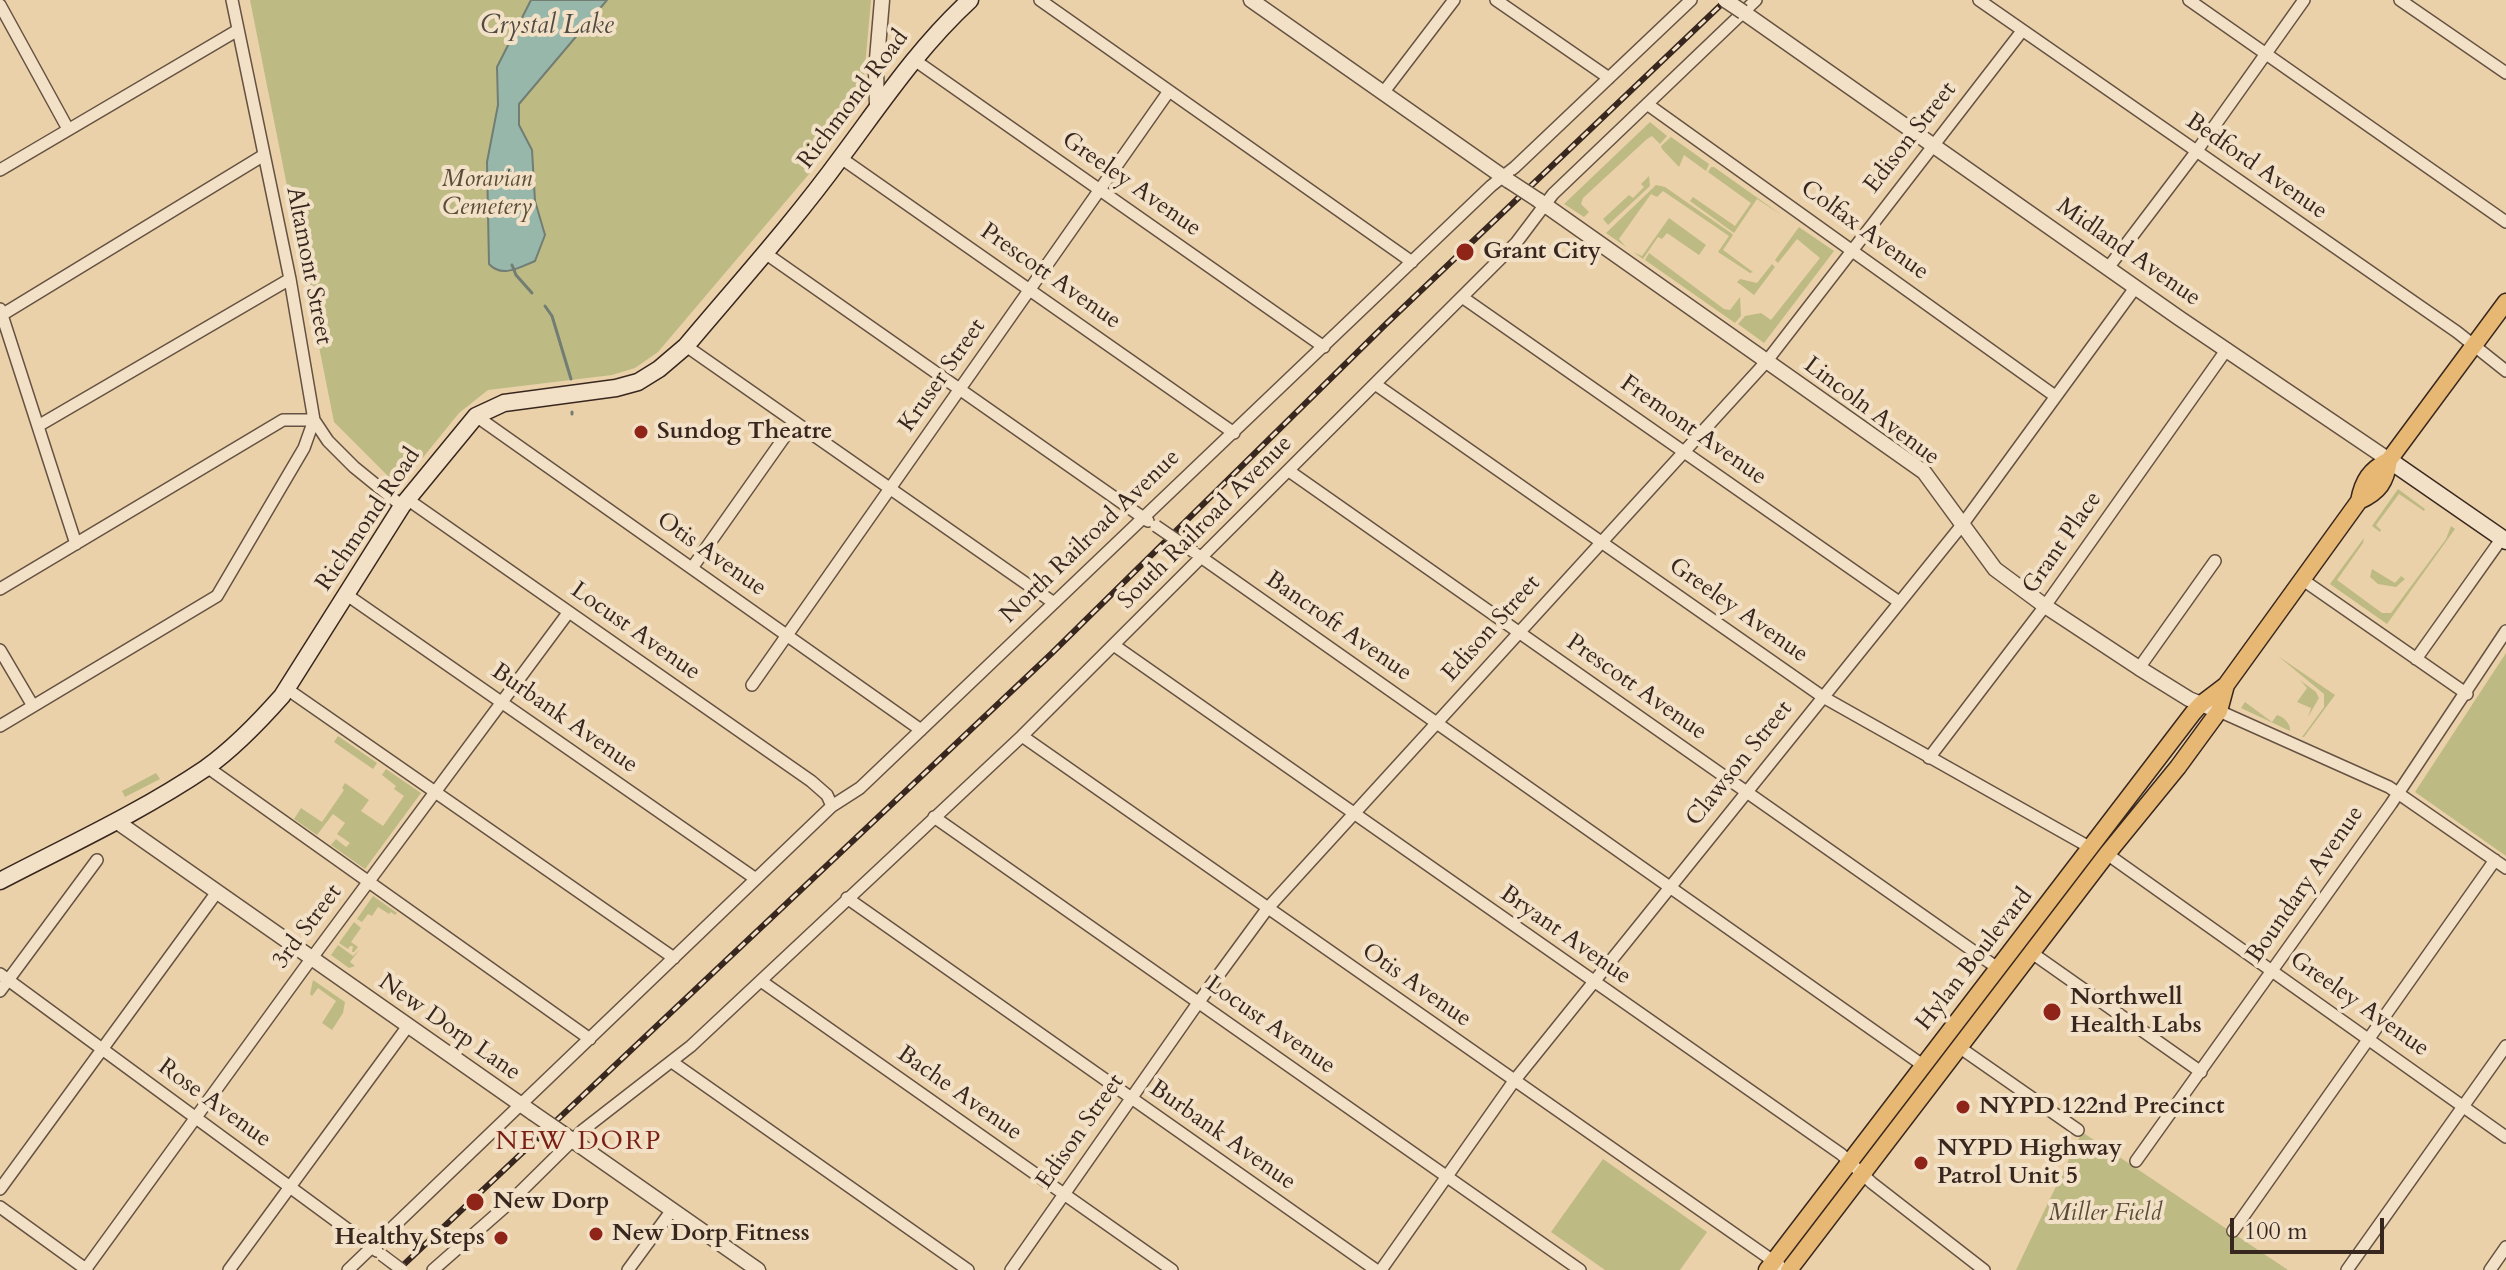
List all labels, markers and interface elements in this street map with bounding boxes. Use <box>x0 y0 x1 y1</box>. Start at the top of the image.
water label: Crystal Lake <box>480 11 614 43</box>
street label: Richmond Road <box>792 25 916 175</box>
street label: Edison Street <box>1859 77 1963 199</box>
street label: Bedford Avenue <box>2180 108 2332 226</box>
street label: Greeley Avenue <box>1056 126 1206 244</box>
park label: Moravian Cemetery <box>442 166 532 222</box>
street label: Colfax Avenue <box>1794 175 1934 287</box>
street label: Altamont Street <box>279 185 337 347</box>
street label: Midland Avenue <box>2050 193 2206 313</box>
street label: Prescott Avenue <box>974 218 1126 336</box>
place label: Grant City <box>1483 238 1601 266</box>
marker: Grant City <box>1454 241 1476 263</box>
street label: Kruser Street <box>893 314 993 438</box>
street label: Lincoln Avenue <box>1797 351 1945 473</box>
street label: Fremont Avenue <box>1614 370 1772 492</box>
place label: Sundog Theatre <box>657 418 832 446</box>
marker: Sundog Theatre <box>632 423 650 441</box>
street label: South Railroad Avenue <box>1113 430 1299 616</box>
street label: Richmond Road <box>311 443 427 597</box>
street label: North Railroad Avenue <box>995 444 1187 630</box>
street label: Grant Place <box>2017 486 2109 600</box>
street label: Otis Avenue <box>651 507 771 603</box>
street label: Greeley Avenue <box>1663 552 1813 670</box>
street label: Bancroft Avenue <box>1259 566 1417 688</box>
street label: Edison Street <box>1437 570 1547 688</box>
street label: Locust Avenue <box>565 577 705 687</box>
street label: Prescott Avenue <box>1560 629 1712 747</box>
street label: Burbank Avenue <box>485 658 643 780</box>
street label: Clawson Street <box>1681 696 1799 832</box>
street label: Boundary Avenue <box>2241 801 2371 969</box>
street label: 3rd Street <box>267 879 349 975</box>
street label: Bryant Avenue <box>1494 880 1636 992</box>
street label: Hylan Boulevard <box>1910 883 2040 1037</box>
street label: Otis Avenue <box>1356 938 1476 1034</box>
street label: Greeley Avenue <box>2284 946 2434 1064</box>
street label: New Dorp Lane <box>372 968 526 1088</box>
street label: Locust Avenue <box>1200 971 1340 1081</box>
place label: Northwell Health Labs <box>2070 984 2202 1040</box>
marker: Northwell Health Labs <box>2041 1001 2063 1023</box>
street label: Bache Avenue <box>891 1040 1027 1148</box>
street label: Rose Avenue <box>152 1053 276 1155</box>
street label: Edison Street <box>1031 1069 1131 1195</box>
street label: Burbank Avenue <box>1143 1075 1301 1197</box>
place label: NYPD 122nd Precinct <box>1979 1093 2224 1121</box>
marker: NYPD 122nd Precinct <box>1954 1098 1972 1116</box>
district label: NEW DORP <box>496 1127 662 1159</box>
place label: NYPD Highway Patrol Unit 5 <box>1937 1135 2122 1191</box>
marker: NYPD Highway Patrol Unit 5 <box>1912 1154 1930 1172</box>
place label: New Dorp <box>493 1188 609 1216</box>
marker: New Dorp <box>464 1191 486 1213</box>
park label: Miller Field <box>2048 1200 2162 1228</box>
scale bar <box>2234 1202 2388 1252</box>
text: 100 m <box>2244 1215 2308 1248</box>
place label: New Dorp Fitness <box>612 1220 810 1248</box>
place label: Healthy Steps <box>335 1224 485 1252</box>
marker: New Dorp Fitness <box>587 1225 605 1243</box>
marker: Healthy Steps <box>492 1229 510 1247</box>

